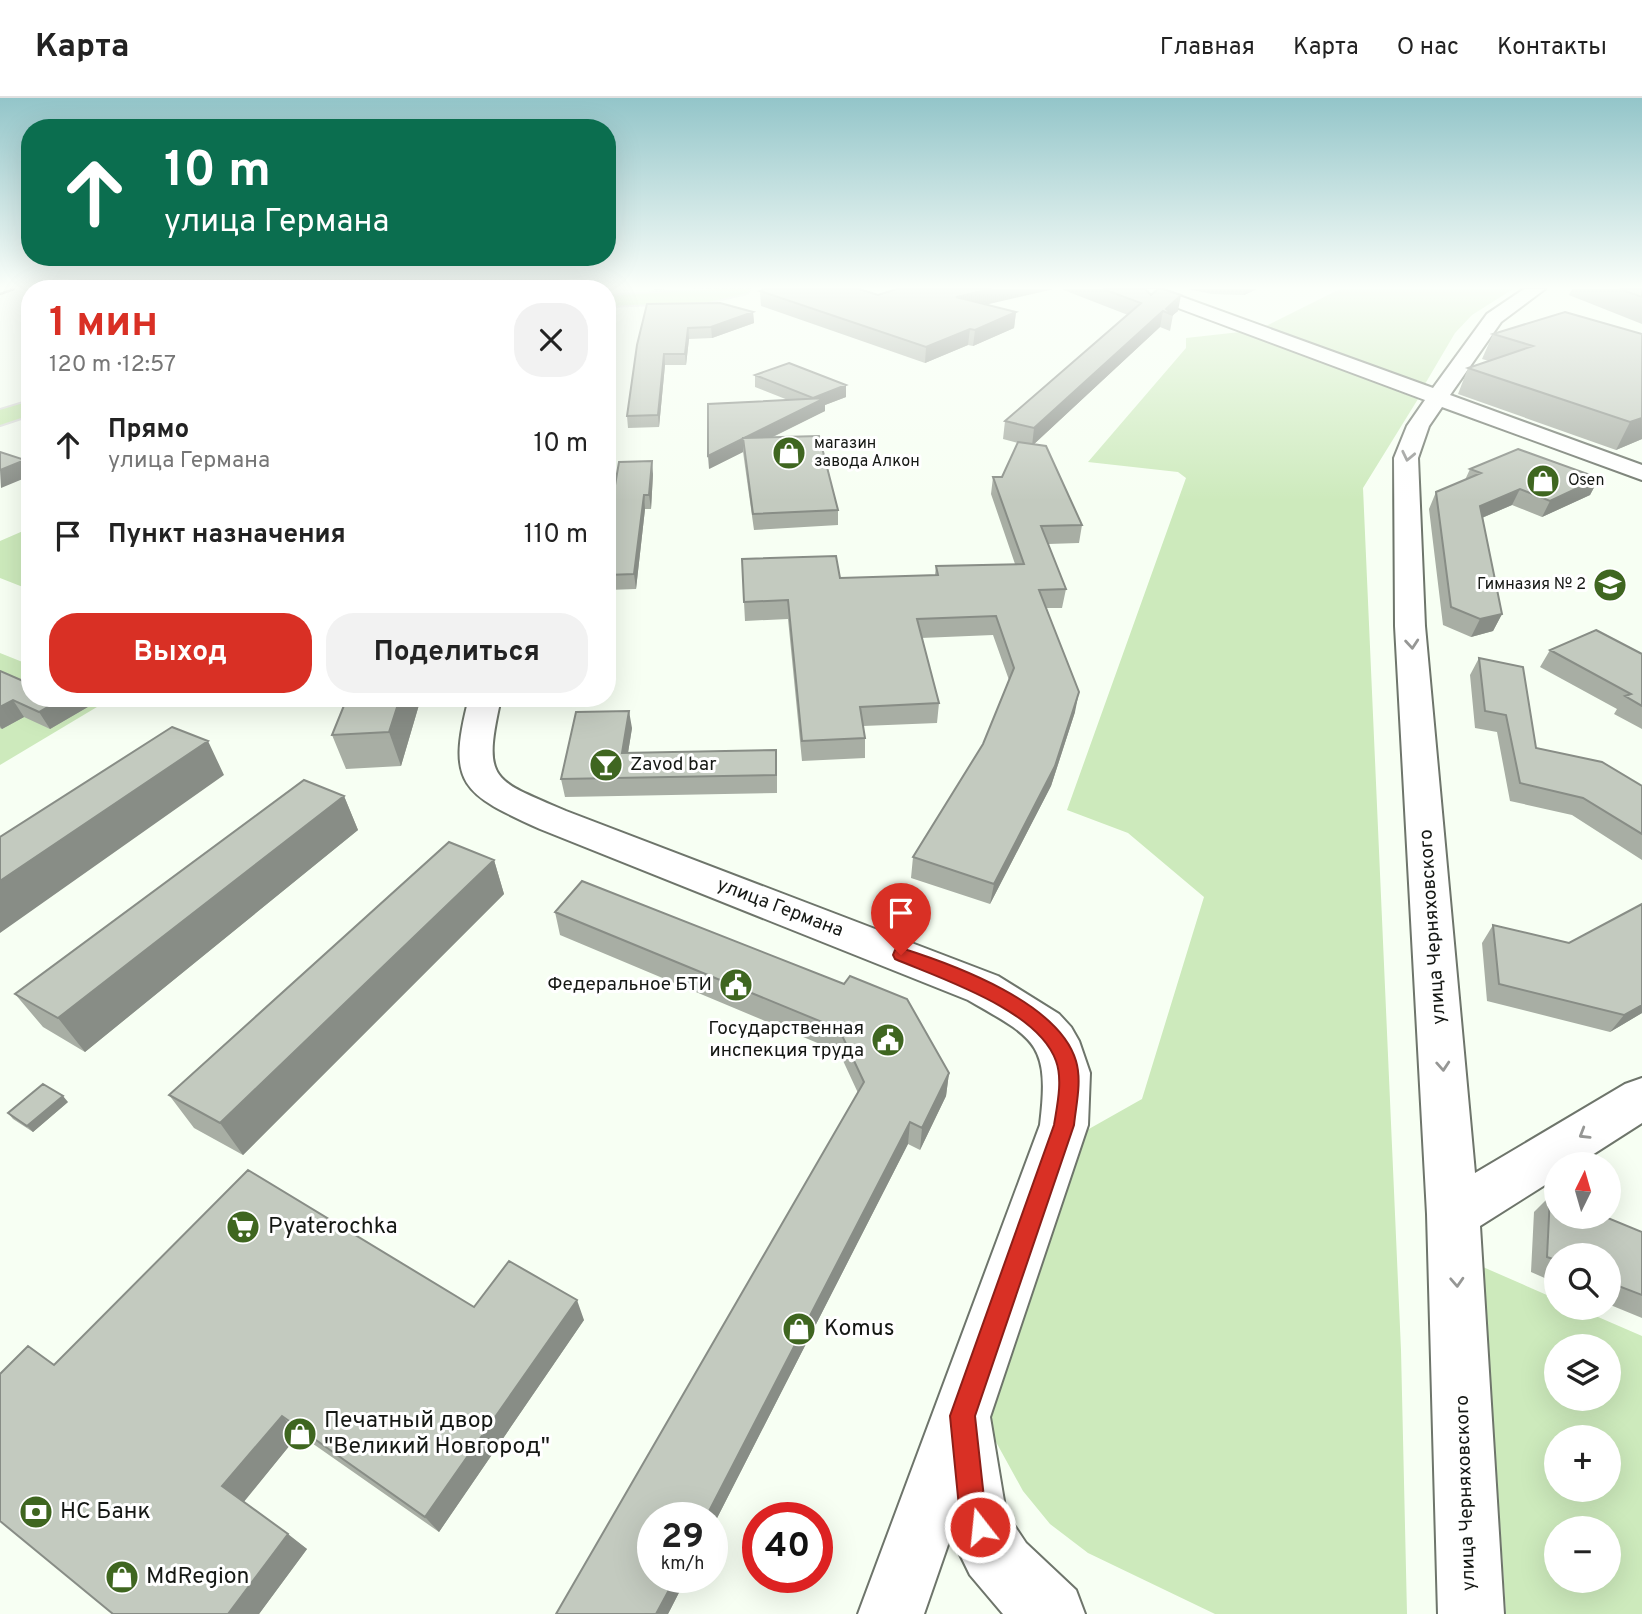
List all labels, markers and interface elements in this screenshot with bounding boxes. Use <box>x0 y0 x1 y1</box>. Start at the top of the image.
text: Карта <box>35 27 129 69</box>
text: Главная <box>1160 33 1255 63</box>
text: Карта <box>1293 33 1359 63</box>
text: О нас <box>1397 33 1459 63</box>
text: Контакты <box>1497 33 1607 63</box>
text: 10 m <box>164 142 271 204</box>
icon: ahead <box>49 147 140 238</box>
text: улица Германа <box>164 203 389 243</box>
text: 1 мин <box>49 298 158 351</box>
button: close <box>514 303 588 377</box>
text: 120 m · 12:57 <box>49 351 176 380</box>
text: Прямо <box>108 414 189 447</box>
icon: ahead <box>49 426 87 464</box>
text: 10 m <box>533 428 588 461</box>
shop icon: магазин завода Алкон <box>770 434 808 472</box>
place label: магазин завода Алкон <box>814 434 920 472</box>
text: улица Германа <box>108 447 270 476</box>
one-way arrow <box>1402 450 1417 462</box>
shop icon: Osen <box>1524 462 1562 500</box>
place label: Osen <box>1568 471 1604 491</box>
icon: arrive <box>49 517 87 555</box>
text: Пункт назначения <box>108 519 346 552</box>
text: 110 m <box>524 519 588 552</box>
school or university icon: Гимназия № 2 <box>1591 566 1629 604</box>
place label: Гимназия № 2 <box>1477 575 1586 595</box>
button: Выход <box>49 613 312 693</box>
button: Поделиться <box>326 613 588 693</box>
one-way arrow <box>1404 639 1419 650</box>
bar icon: Zavod bar <box>587 746 625 784</box>
place label: Zavod bar <box>630 753 717 777</box>
street label: улица Черняховского <box>1414 829 1452 1025</box>
street label: улица Германа <box>713 873 847 943</box>
pin <box>871 883 931 955</box>
icon: arrive <box>882 894 920 932</box>
public building icon: Федеральное БТИ <box>717 966 755 1004</box>
place label: Федеральное БТИ <box>547 973 712 997</box>
place label: Государственная инспекция труда <box>708 1017 864 1063</box>
public building icon: Государственная инспекция труда <box>869 1021 907 1059</box>
one-way arrow <box>1435 1061 1450 1072</box>
one-way arrow <box>1578 1126 1591 1139</box>
north arrow <box>1544 1152 1620 1228</box>
map controls <box>1544 1152 1621 1593</box>
supermarket icon: Pyaterochka <box>224 1208 262 1246</box>
place label: Pyaterochka <box>268 1213 398 1242</box>
button: search <box>1544 1243 1621 1320</box>
one-way arrow <box>1449 1277 1464 1288</box>
shop icon: Komus <box>780 1310 818 1348</box>
place label: Komus <box>824 1315 895 1344</box>
button: layers <box>1544 1334 1621 1411</box>
street label: улица Черняховского <box>1451 1395 1481 1591</box>
place label: Печатный двор "Великий Новгород" <box>324 1407 550 1462</box>
shop icon: Печатный двор "Великий Новгород" <box>281 1415 319 1453</box>
button: + <box>1544 1425 1621 1502</box>
position arrow <box>943 1490 1017 1564</box>
bank icon: НС Банк <box>17 1493 55 1531</box>
place label: НС Банк <box>60 1498 151 1527</box>
speed limit sign: 40 <box>742 1502 833 1593</box>
text: 29 <box>661 1516 704 1560</box>
button: − <box>1544 1516 1621 1593</box>
text: km/h <box>661 1553 704 1576</box>
shop icon: MdRegion <box>103 1558 141 1596</box>
place label: MdRegion <box>146 1563 249 1592</box>

